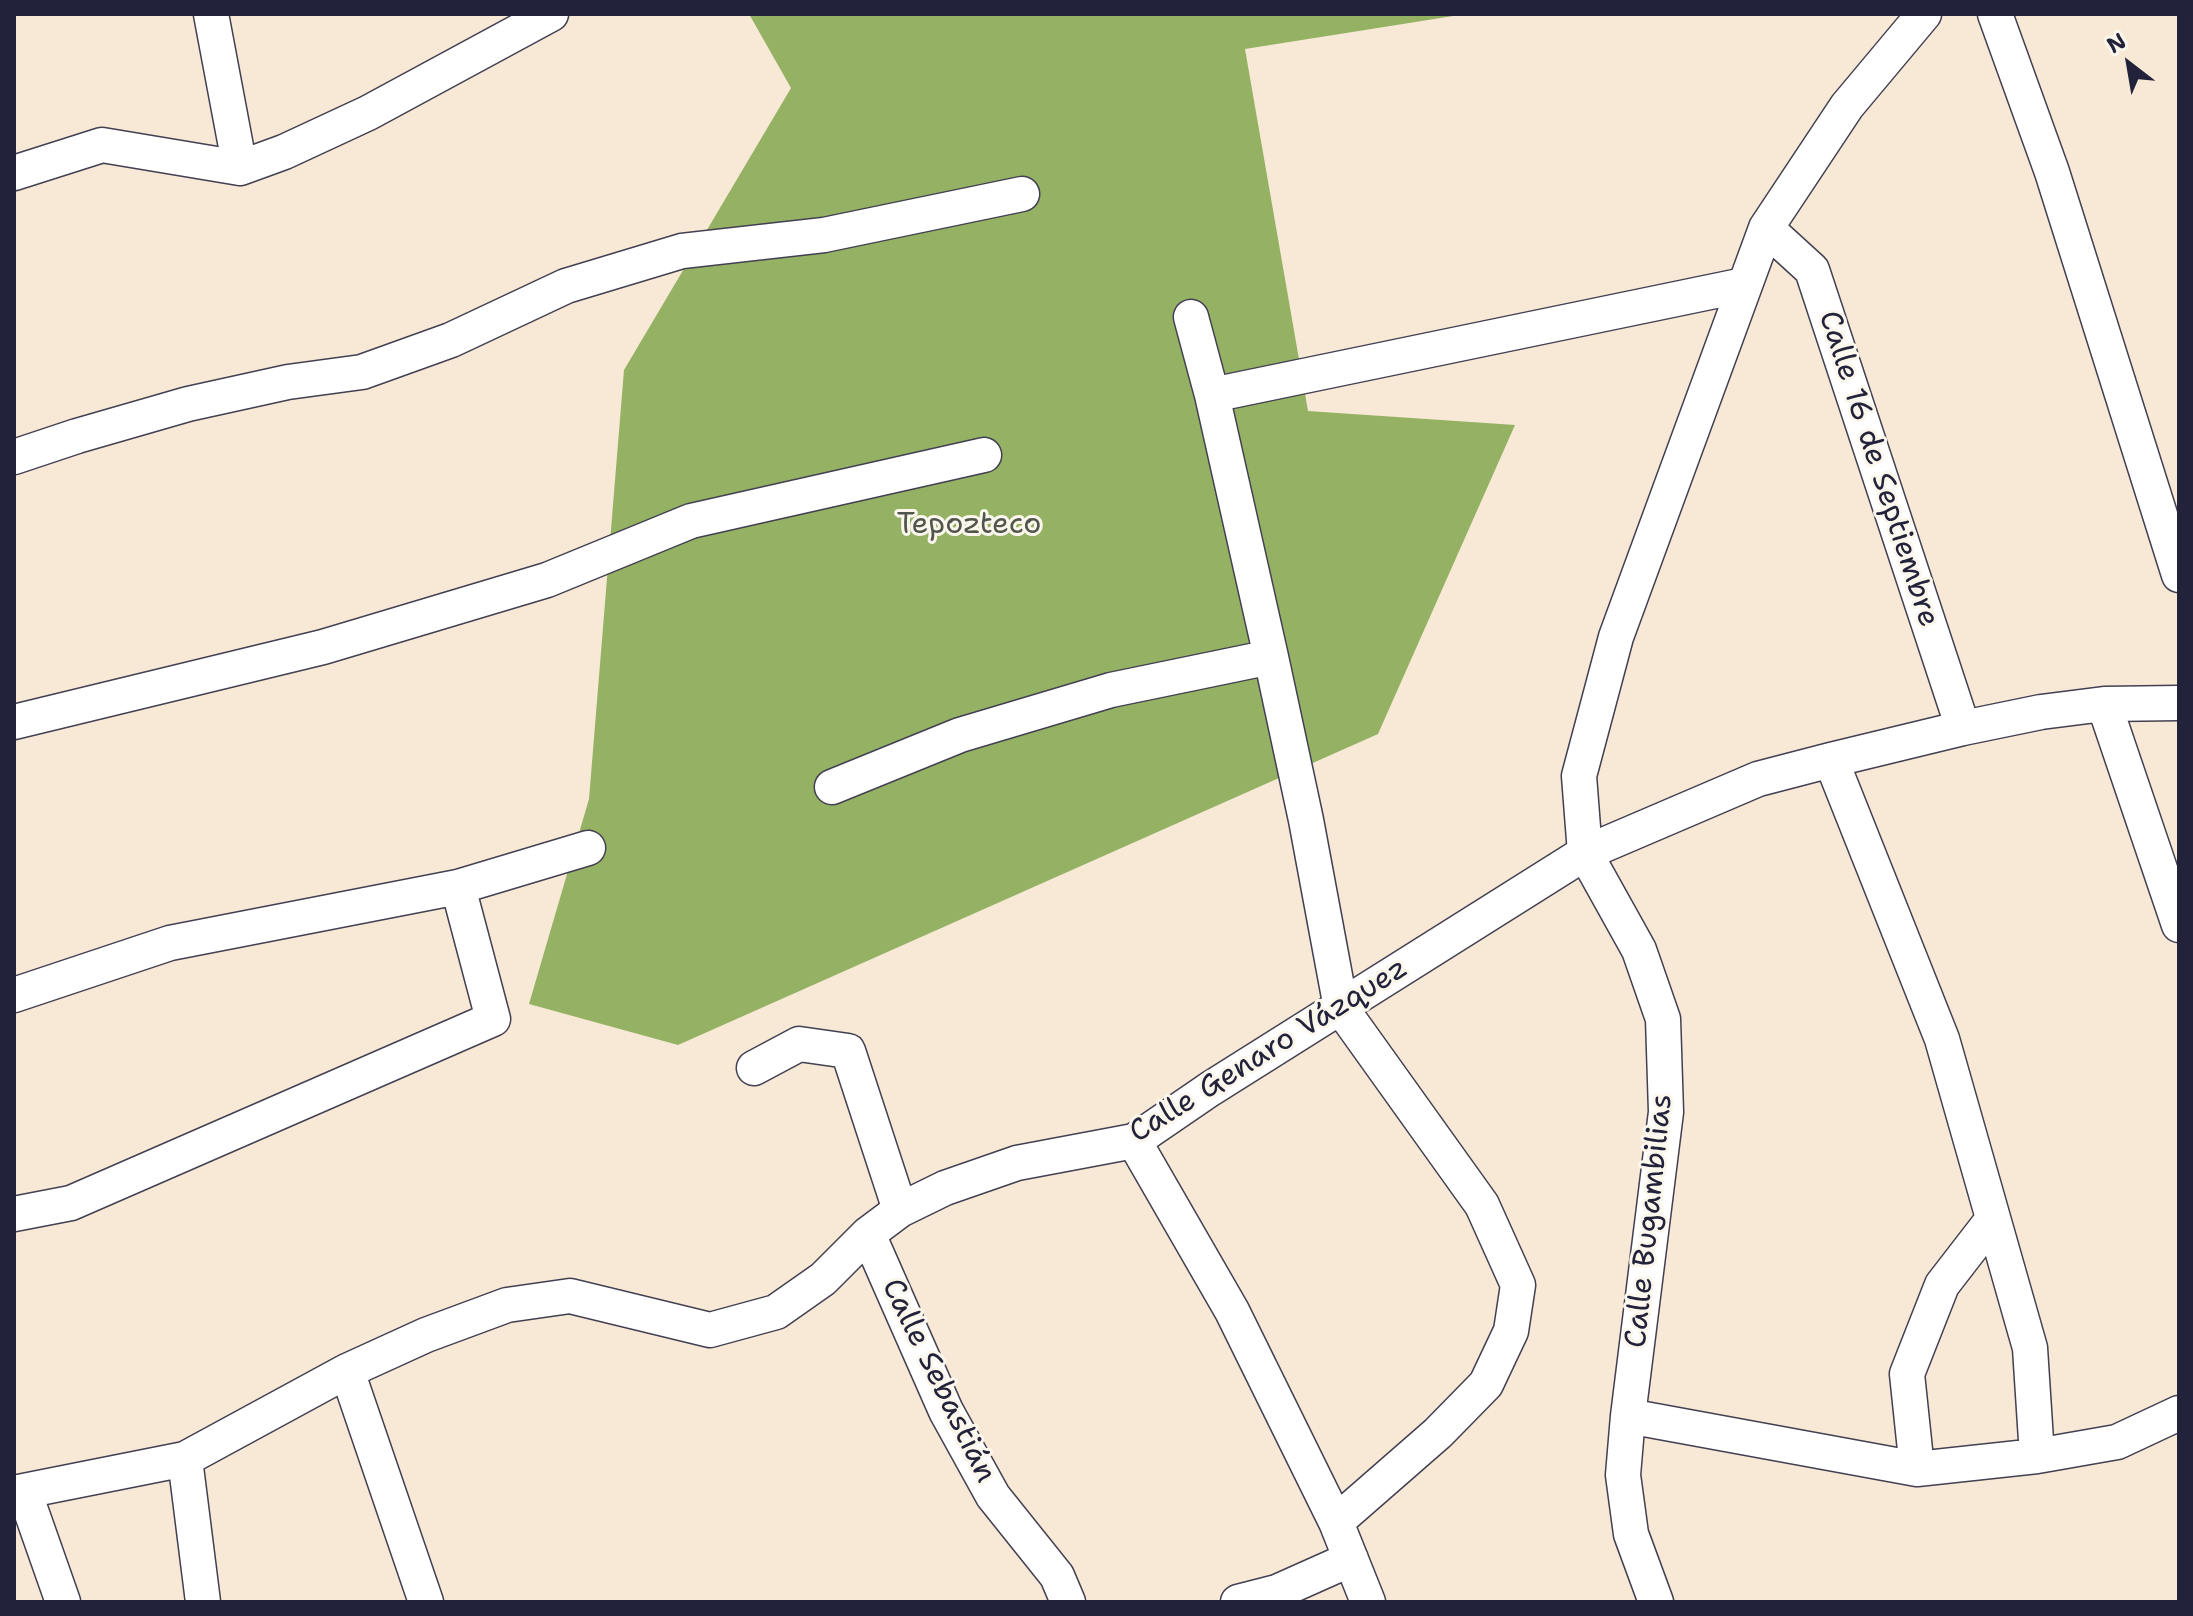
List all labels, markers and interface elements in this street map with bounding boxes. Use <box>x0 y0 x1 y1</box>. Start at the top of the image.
north arrow <box>2089 24 2169 104</box>
text: N <box>2101 26 2131 60</box>
street label: Calle 16 de Septiembre <box>1810 307 1946 631</box>
park label: Tepozteco <box>897 507 1041 543</box>
street label: Calle Genaro Vázquez <box>1123 951 1415 1151</box>
street label: Calle Bugambilias <box>1619 1092 1681 1350</box>
street label: Calle Sebastián <box>873 1273 1003 1489</box>

